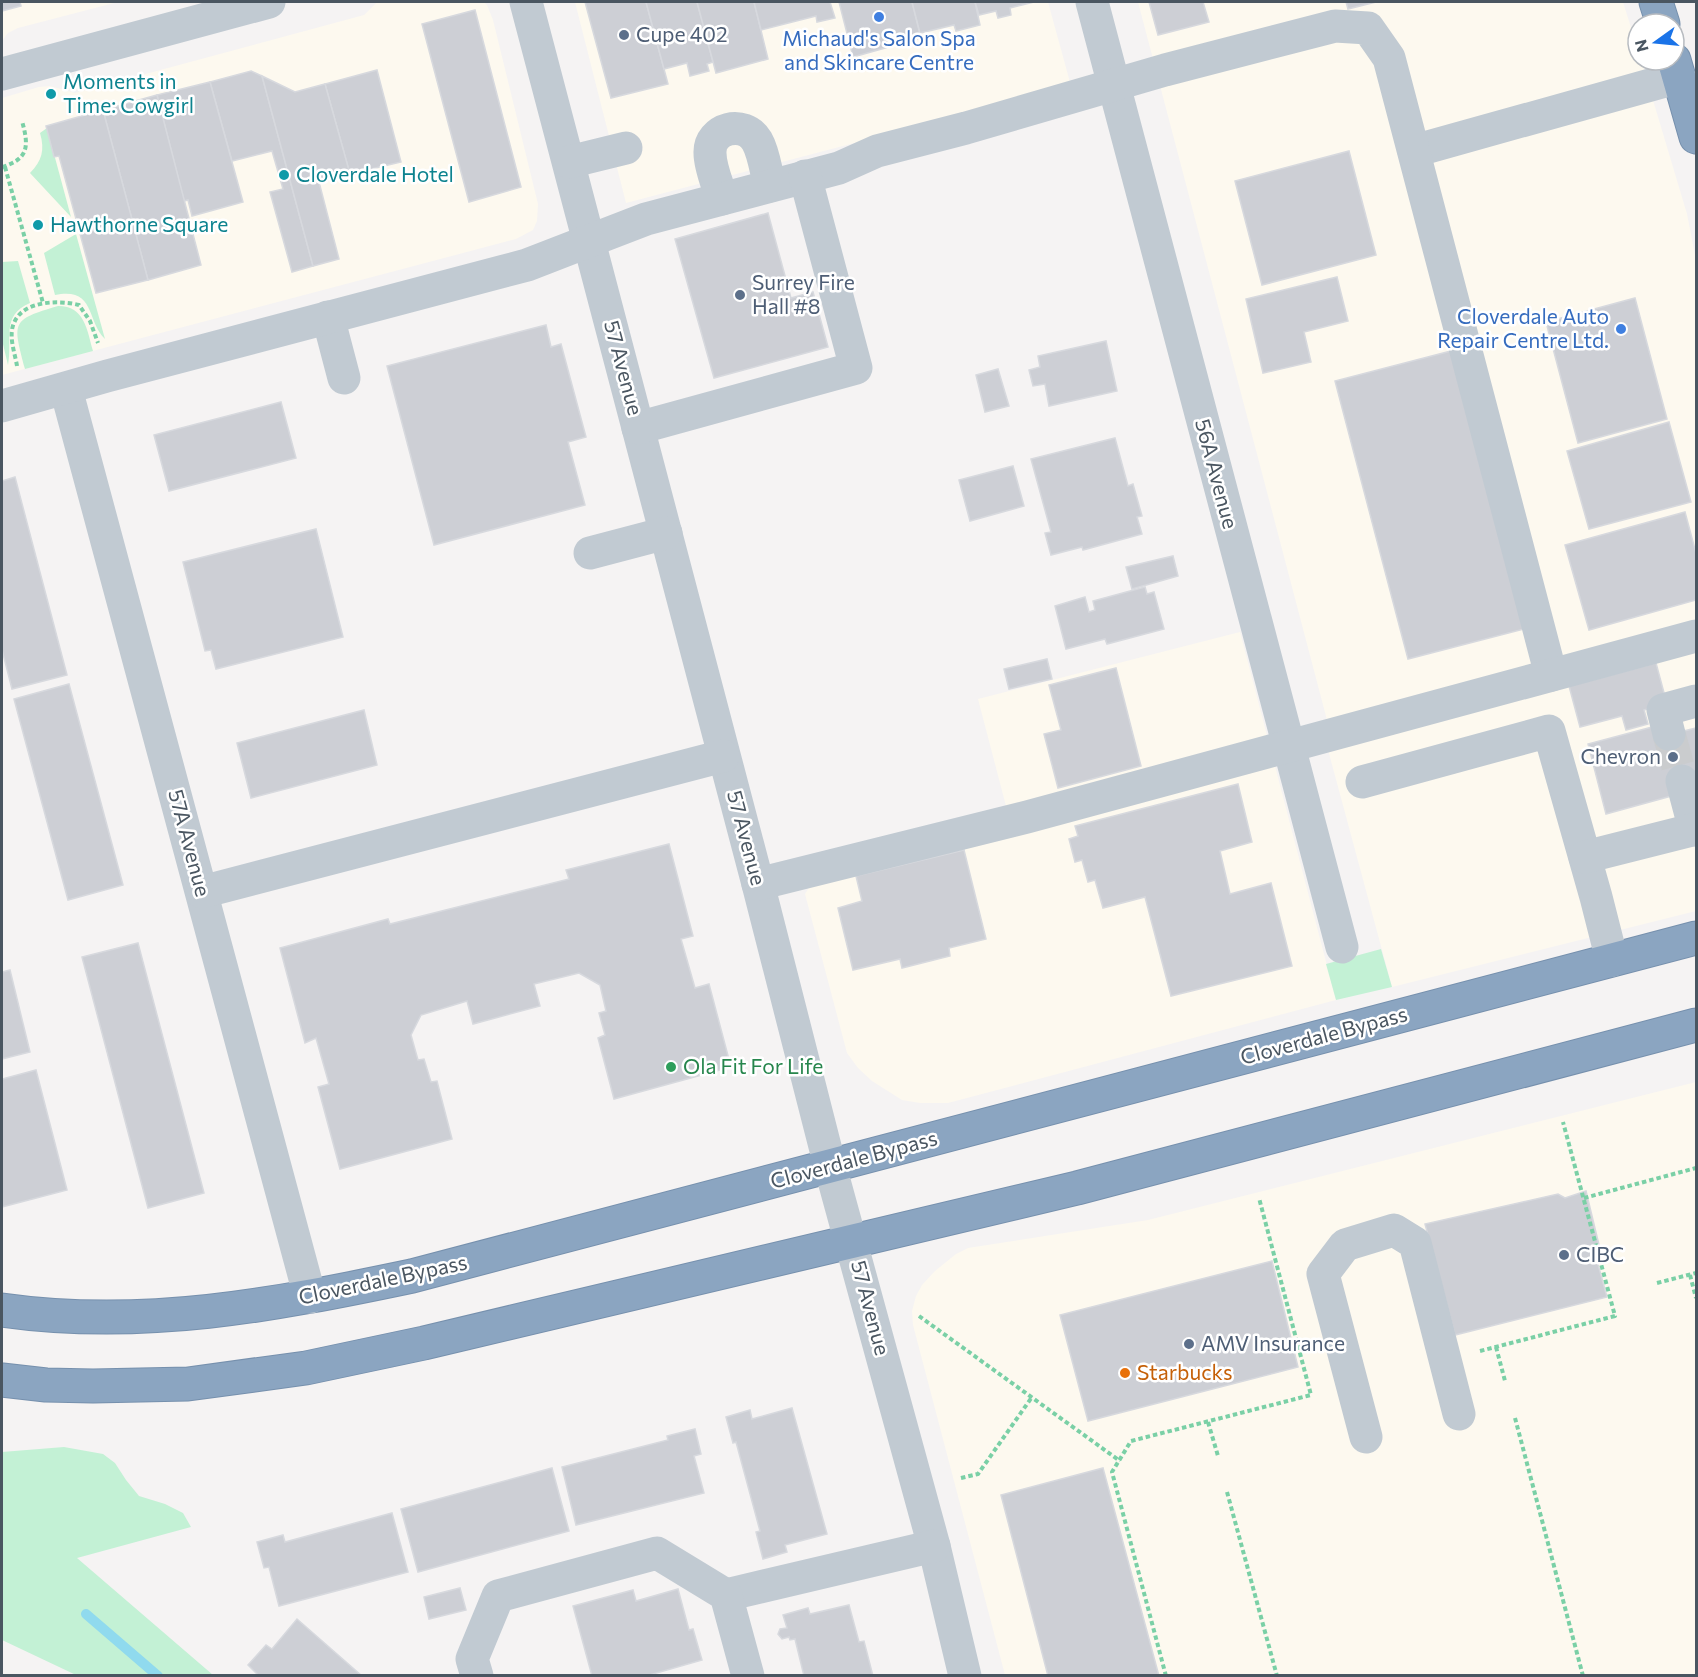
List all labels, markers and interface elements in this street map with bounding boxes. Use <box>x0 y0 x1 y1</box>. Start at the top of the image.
marker: Michaud's Salon Spa and Skincare Centre <box>872 10 886 24</box>
north arrow <box>1626 12 1686 72</box>
place label: Cupe 402 <box>636 21 728 46</box>
place label: Michaud's Salon Spa and Skincare Centre <box>782 25 976 74</box>
marker: Cupe 402 <box>617 28 631 42</box>
text: N <box>1630 38 1652 54</box>
place label: Moments in Time: Cowgirl <box>63 68 194 117</box>
marker: Moments in Time: Cowgirl <box>44 87 58 101</box>
place label: Cloverdale Hotel <box>296 161 454 186</box>
marker: Cloverdale Hotel <box>277 168 291 182</box>
place label: Hawthorne Square <box>50 211 228 236</box>
marker: Hawthorne Square <box>31 218 45 232</box>
place label: Surrey Fire Hall #8 <box>752 269 855 318</box>
marker: Surrey Fire Hall #8 <box>733 288 747 302</box>
place label: Cloverdale Auto Repair Centre Ltd. <box>1437 303 1609 352</box>
street label: 57 Avenue <box>600 317 649 418</box>
marker: Cloverdale Auto Repair Centre Ltd. <box>1614 322 1628 336</box>
street label: 56A Avenue <box>1191 416 1244 531</box>
place label: Chevron <box>1580 743 1661 768</box>
marker: Chevron <box>1666 750 1680 764</box>
street label: 57A Avenue <box>164 786 217 899</box>
street label: 57 Avenue <box>723 787 772 888</box>
street label: Cloverdale Bypass <box>1237 1000 1410 1069</box>
place label: Ola Fit For Life <box>683 1053 823 1078</box>
marker: Ola Fit For Life <box>664 1060 678 1074</box>
street label: Cloverdale Bypass <box>767 1124 940 1193</box>
place label: CIBC <box>1576 1241 1624 1266</box>
street label: Cloverdale Bypass <box>296 1248 469 1309</box>
marker: CIBC <box>1557 1248 1571 1262</box>
street label: 57 Avenue <box>847 1257 896 1358</box>
place label: AMV Insurance <box>1201 1330 1345 1355</box>
marker: AMV Insurance <box>1182 1337 1196 1351</box>
place label: Starbucks <box>1137 1359 1233 1384</box>
marker: Starbucks <box>1118 1366 1132 1380</box>

